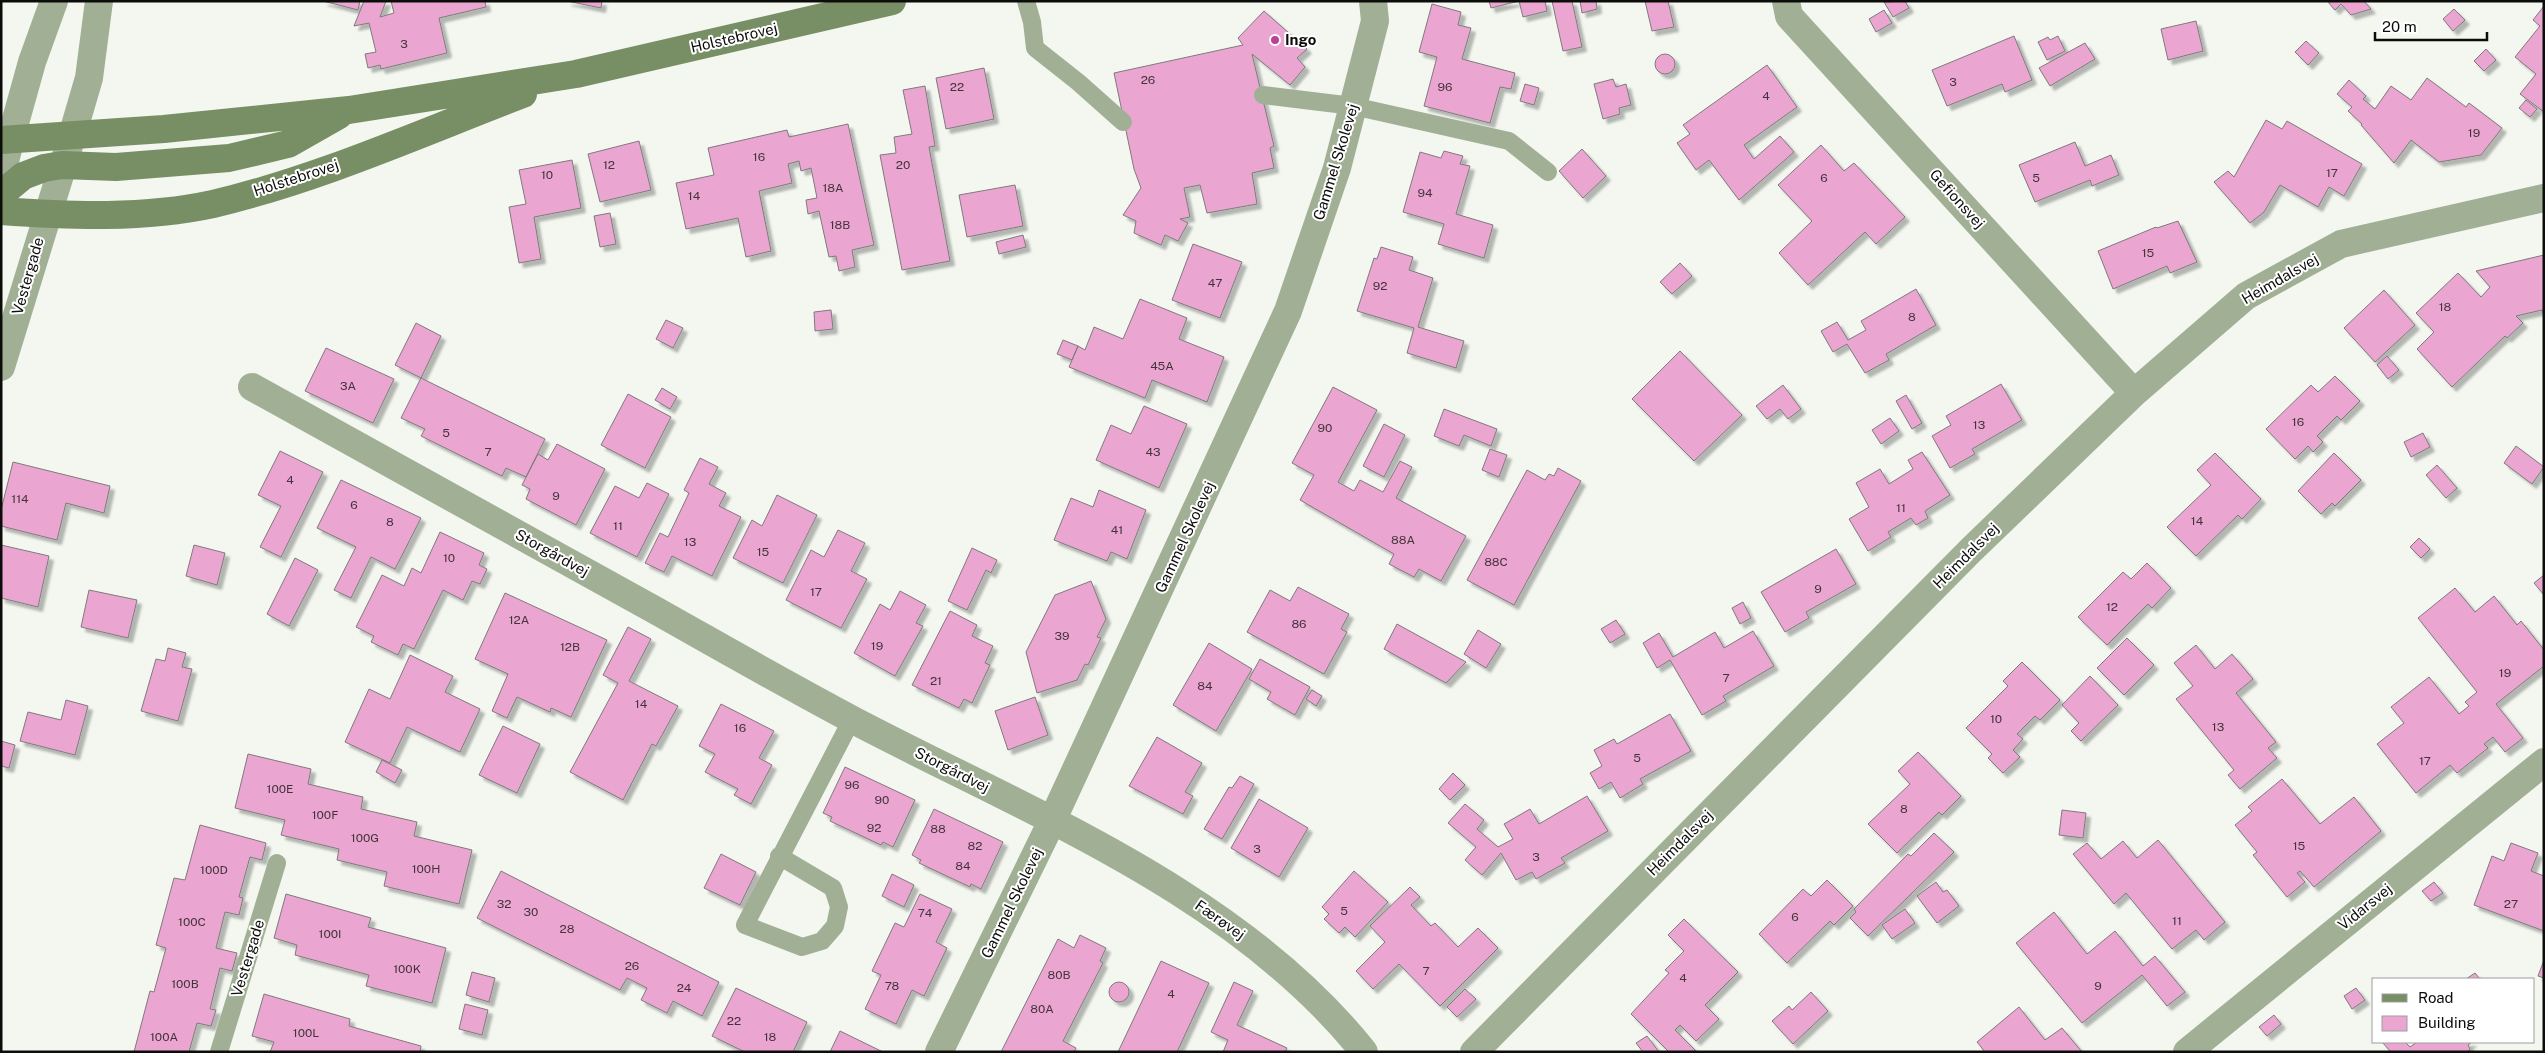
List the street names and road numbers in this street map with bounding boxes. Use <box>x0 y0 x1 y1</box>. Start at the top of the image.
street label: Holstebrovej <box>689 19 779 56</box>
street label: Gammel Skolevej <box>1310 102 1361 222</box>
street label: Holstebrovej <box>251 156 341 199</box>
street label: Gefionsvej <box>1927 166 1988 232</box>
street label: Vestergade <box>8 235 47 317</box>
street label: Heimdalsvej <box>2238 250 2321 307</box>
street label: Gammel Skolevej <box>1151 478 1218 595</box>
street label: Heimdalsvej <box>1929 519 2002 592</box>
street label: Storgårdvej <box>513 525 592 580</box>
street label: Storgårdvej <box>912 743 992 796</box>
street label: Heimdalsvej <box>1643 806 1716 879</box>
street label: Gammel Skolevej <box>977 845 1046 961</box>
street label: Vidarsvej <box>2334 880 2395 933</box>
street label: Færøvej <box>1192 896 1249 943</box>
street label: Vestergade <box>228 917 267 999</box>

